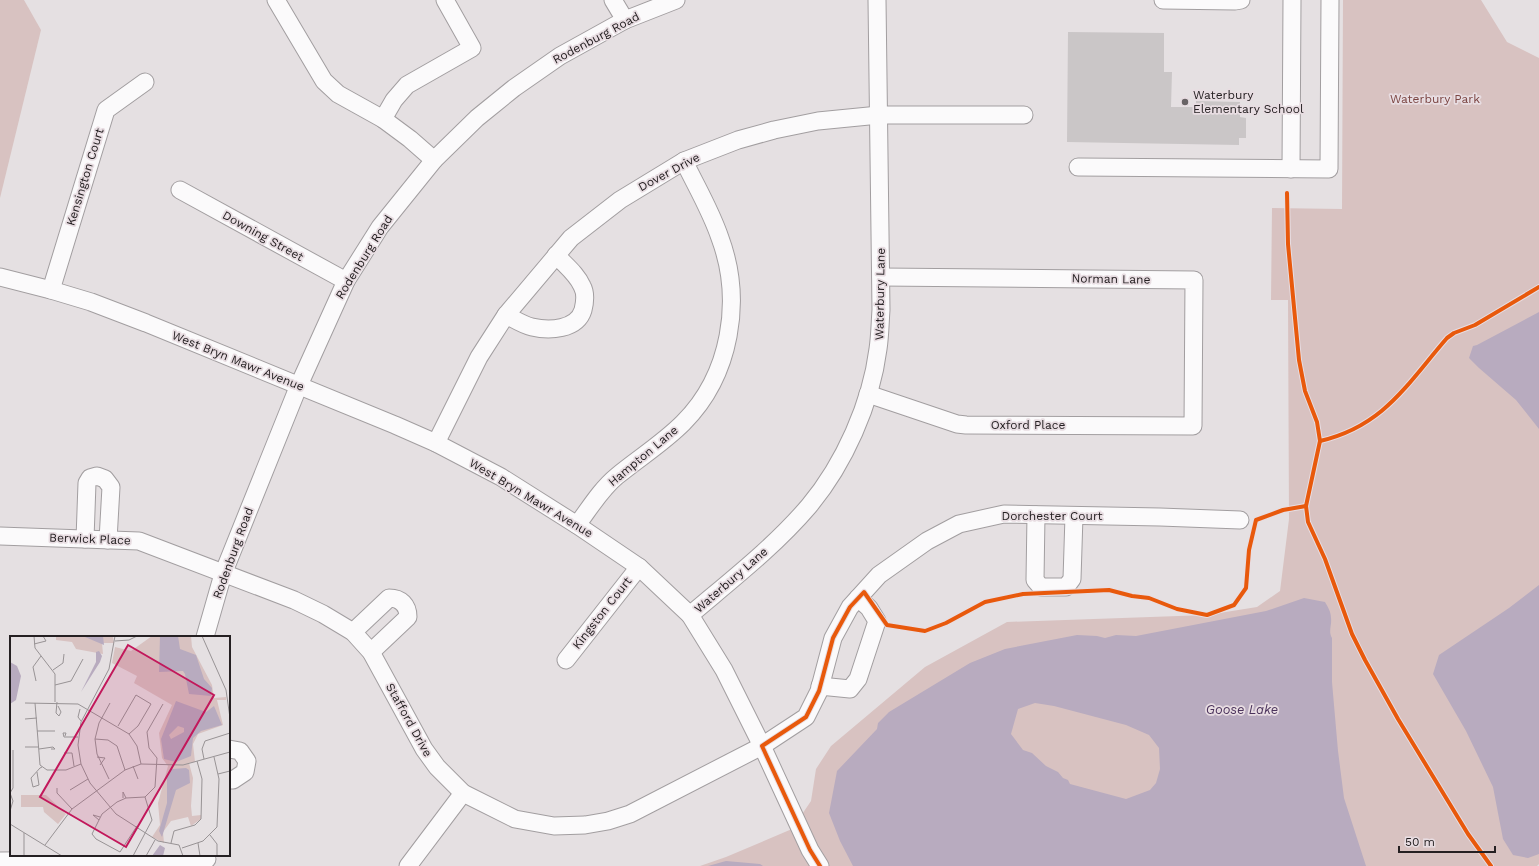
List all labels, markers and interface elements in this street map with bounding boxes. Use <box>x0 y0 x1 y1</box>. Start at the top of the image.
street label: Rodenburg Road <box>550 9 642 67</box>
place label: Waterbury Elementary School <box>1193 88 1304 116</box>
park label: Waterbury Park <box>1390 92 1480 106</box>
marker: Waterbury Elementary School <box>1180 97 1190 107</box>
street label: Kensington Court <box>64 127 106 227</box>
street label: Dover Drive <box>636 150 702 194</box>
street label: Downing Street <box>220 208 306 264</box>
street label: Rodenburg Road <box>333 213 395 301</box>
street label: Waterbury Lane <box>872 248 888 340</box>
street label: Norman Lane <box>1071 271 1151 287</box>
street label: West Bryn Mawr Avenue <box>170 328 306 394</box>
street label: Oxford Place <box>991 418 1065 432</box>
street label: Hampton Lane <box>605 423 681 489</box>
street label: West Bryn Mawr Avenue <box>467 456 595 540</box>
street label: Rodenburg Road <box>210 505 256 601</box>
street label: Dorchester Court <box>1001 509 1103 523</box>
street label: Berwick Place <box>49 531 131 547</box>
street label: Waterbury Lane <box>691 544 771 616</box>
street label: Kingston Court <box>570 574 634 652</box>
inset map <box>10 636 230 856</box>
street label: Stafford Drive <box>383 681 435 759</box>
water label: Goose Lake <box>1206 702 1278 717</box>
scale bar <box>1399 828 1495 854</box>
text: 50 m <box>1405 835 1435 849</box>

